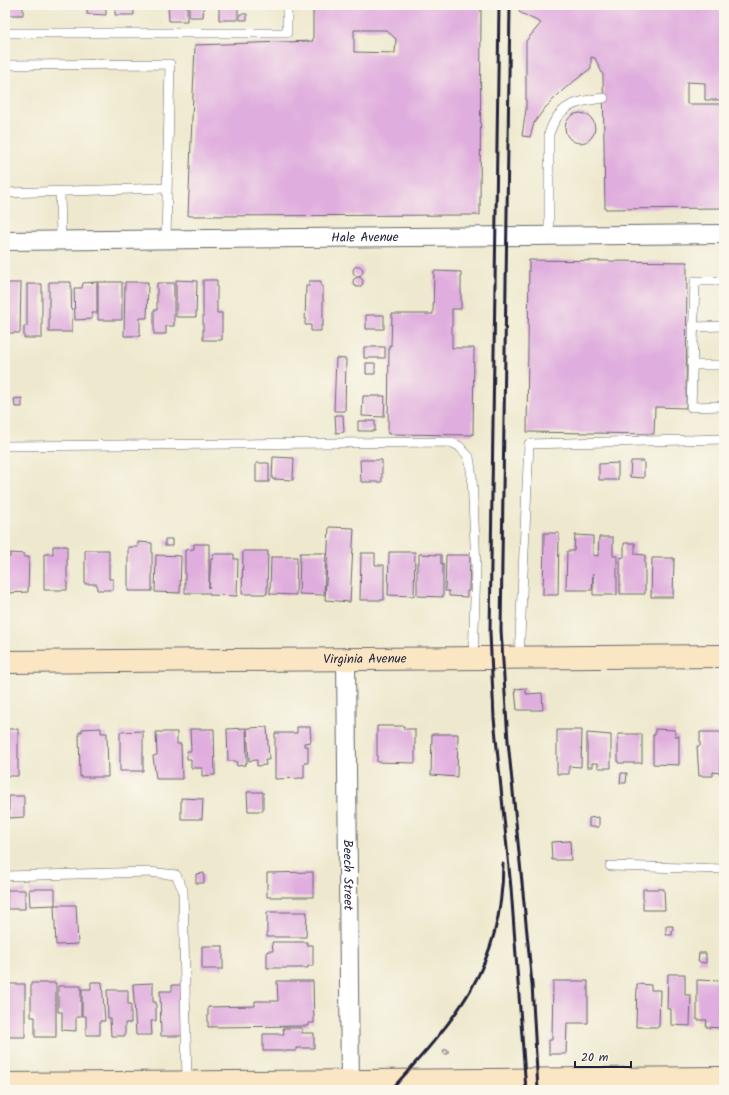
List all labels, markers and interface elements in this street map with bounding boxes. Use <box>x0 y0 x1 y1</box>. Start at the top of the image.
street label: Hale Avenue <box>331 227 399 248</box>
street label: Virginia Avenue <box>323 648 407 670</box>
street label: Beech Street <box>337 839 359 912</box>
scale bar <box>575 1043 631 1069</box>
text: 20 m <box>581 1048 609 1067</box>

